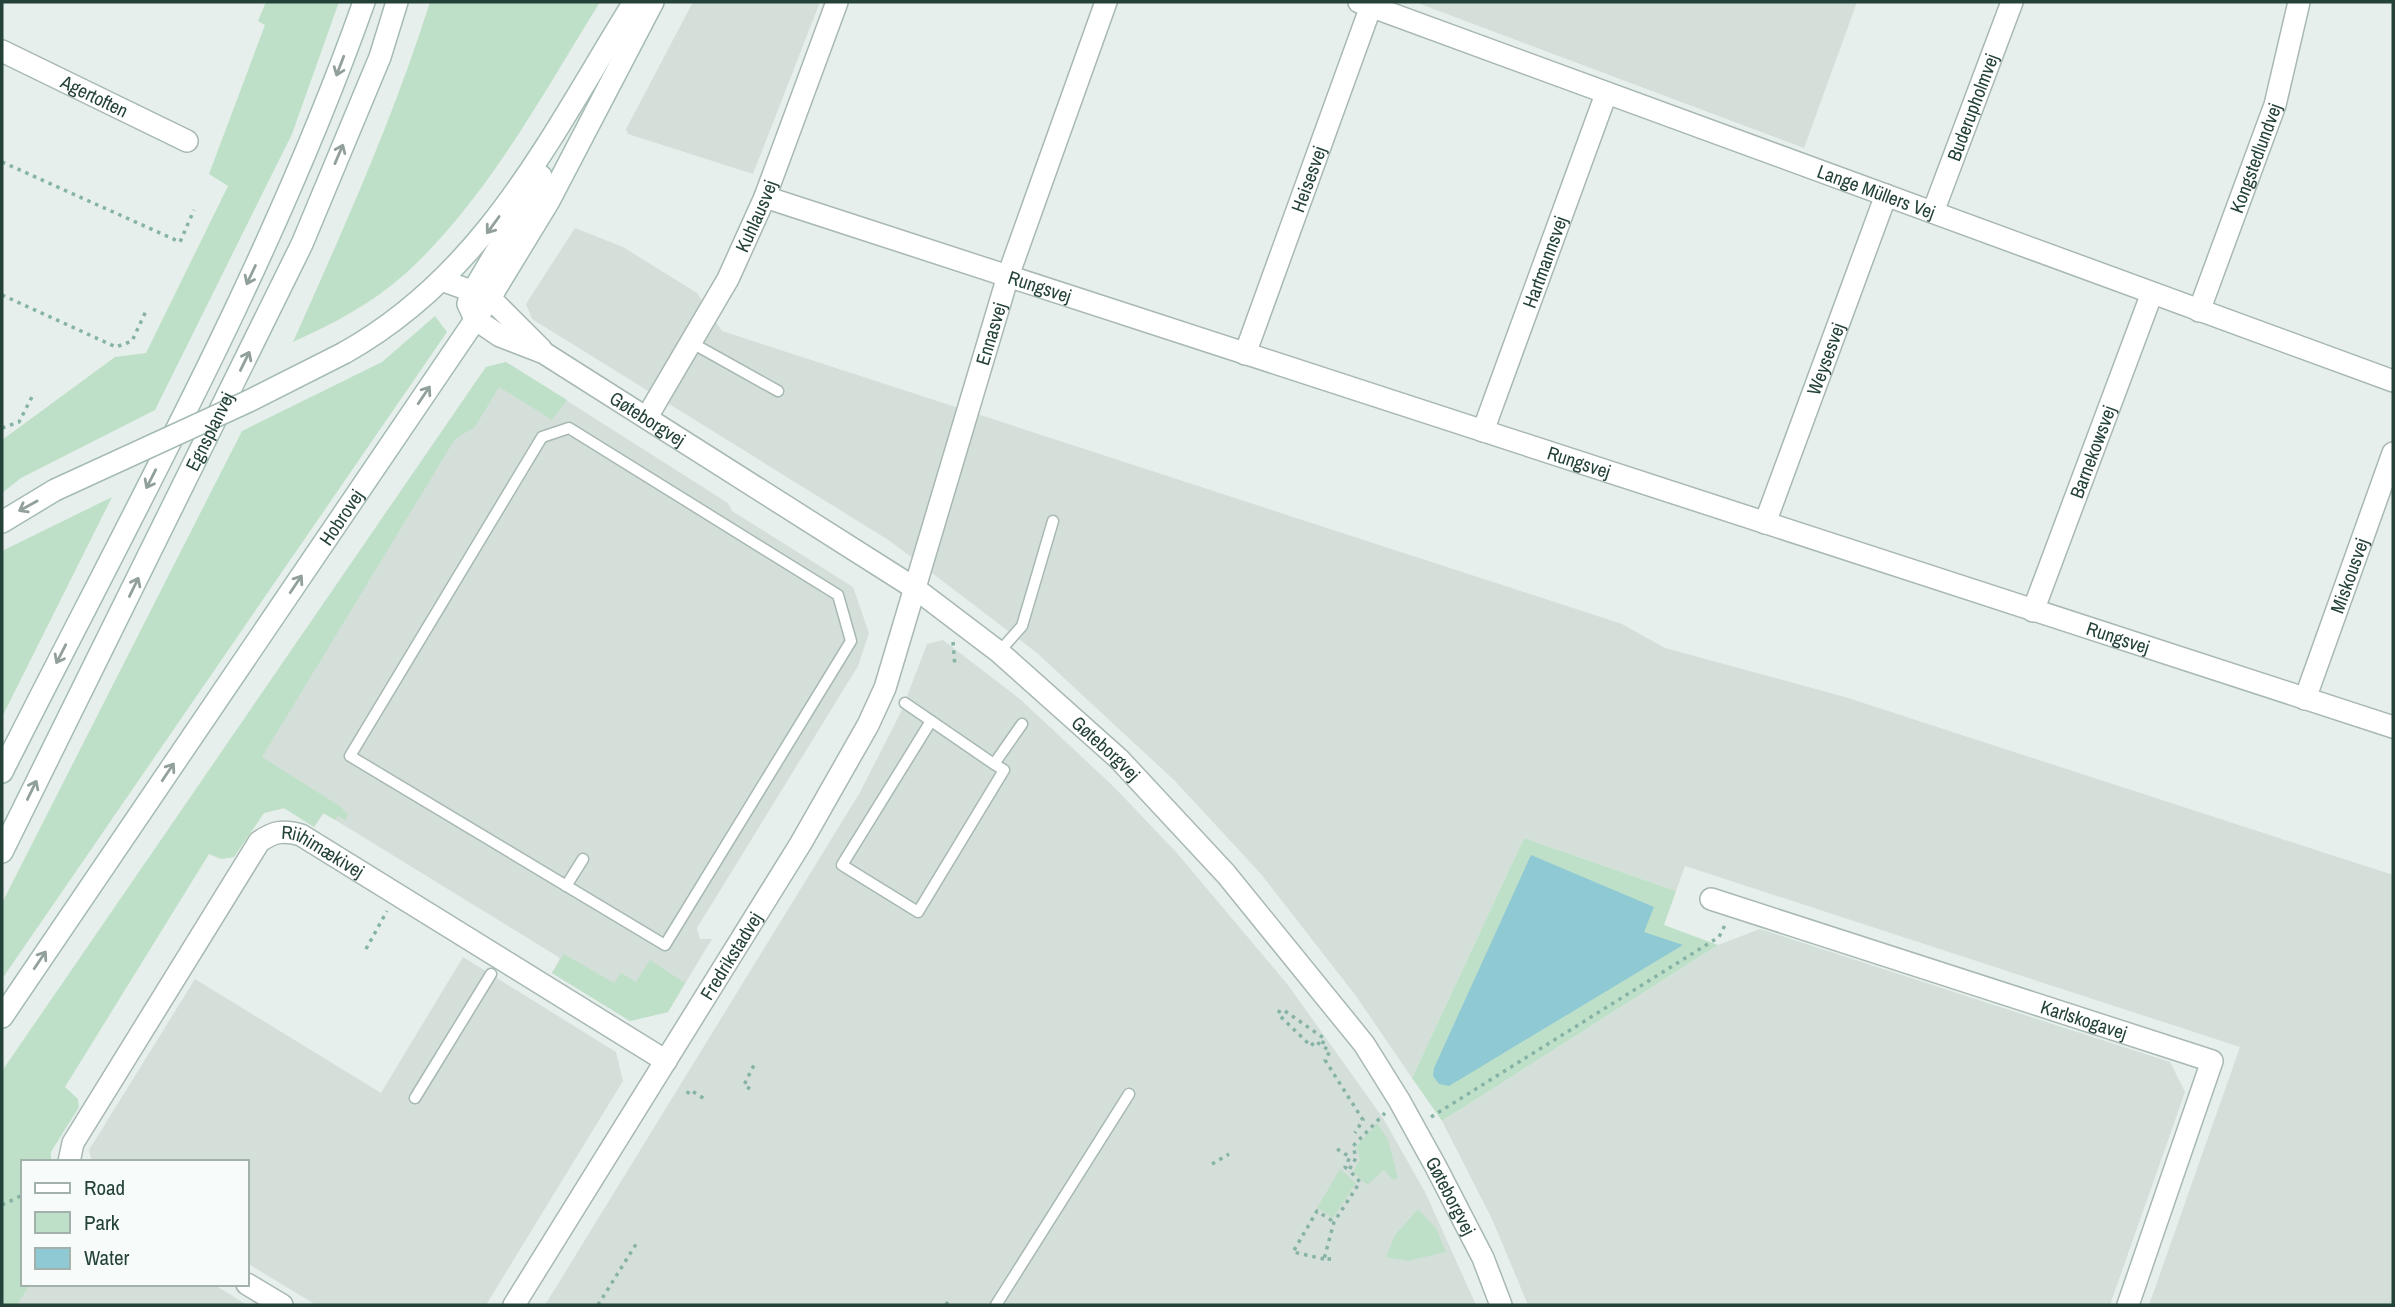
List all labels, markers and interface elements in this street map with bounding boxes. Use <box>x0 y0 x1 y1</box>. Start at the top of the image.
street label: Buderupholmvej <box>1940 50 2004 164</box>
one-way arrow <box>333 54 346 76</box>
street label: Agertoften <box>56 68 133 123</box>
street label: Kongstedlundvej <box>2223 99 2288 217</box>
street label: Heisesvej <box>1284 142 1332 216</box>
one-way arrow <box>334 144 347 165</box>
street label: Lange Müllers Vej <box>1814 158 1939 225</box>
street label: Kuhlausvej <box>729 176 783 256</box>
street label: Hartmannsvej <box>1516 212 1573 312</box>
one-way arrow <box>486 215 500 234</box>
one-way arrow <box>244 264 257 285</box>
street label: Rungsvej <box>1005 264 1075 309</box>
street label: Ennasvej <box>969 299 1012 368</box>
street label: Weysesvej <box>1800 319 1851 399</box>
one-way arrow <box>238 351 252 372</box>
street label: Gøteborgvej <box>605 385 690 452</box>
one-way arrow <box>417 386 431 406</box>
street label: Egnsplanvej <box>179 388 240 475</box>
street label: Barnekowsvej <box>2063 402 2122 502</box>
street label: Rungsvej <box>1544 440 1614 484</box>
one-way arrow <box>143 468 157 489</box>
street label: Hobrovej <box>313 484 369 550</box>
one-way arrow <box>19 499 39 513</box>
street label: Miskousvej <box>2324 535 2375 617</box>
one-way arrow <box>289 575 303 594</box>
one-way arrow <box>127 577 141 598</box>
street label: Rungsvej <box>2083 615 2153 660</box>
one-way arrow <box>54 643 68 664</box>
street label: Gøteborgvej <box>1066 710 1146 787</box>
one-way arrow <box>161 763 175 782</box>
one-way arrow <box>26 780 40 801</box>
street label: Riihimækivej <box>281 819 369 884</box>
street label: Fredrikstadvej <box>694 907 768 1005</box>
one-way arrow <box>33 951 47 970</box>
street label: Karlskogavej <box>2038 994 2130 1046</box>
street label: Gøteborgvej <box>1420 1152 1482 1240</box>
legend <box>21 1160 248 1286</box>
text: Road <box>84 1173 125 1202</box>
text: Park <box>84 1208 120 1237</box>
text: Water <box>84 1243 130 1272</box>

